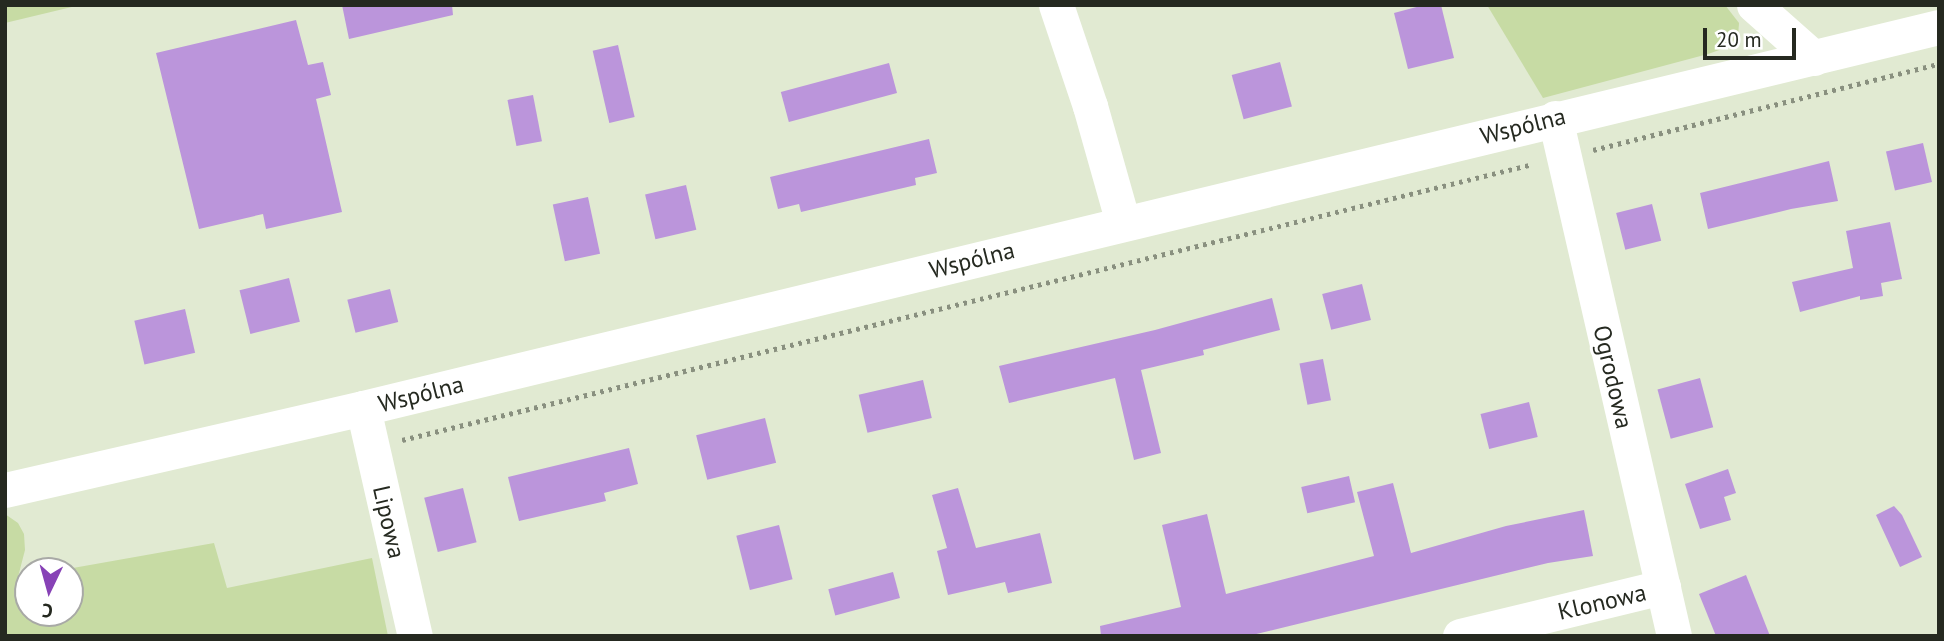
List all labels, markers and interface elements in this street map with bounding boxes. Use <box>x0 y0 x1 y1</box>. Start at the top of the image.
scale bar <box>1706 14 1799 58</box>
text: 20 m <box>1716 26 1762 53</box>
street label: Wspólna <box>1477 102 1569 150</box>
street label: Wspólna <box>926 236 1018 284</box>
street label: Ogrodowa <box>1587 322 1639 432</box>
street label: Wspólna <box>375 370 467 418</box>
street label: Lipowa <box>367 483 411 561</box>
north arrow <box>14 557 84 627</box>
street label: Klonowa <box>1555 578 1649 626</box>
text: С <box>41 599 54 623</box>

